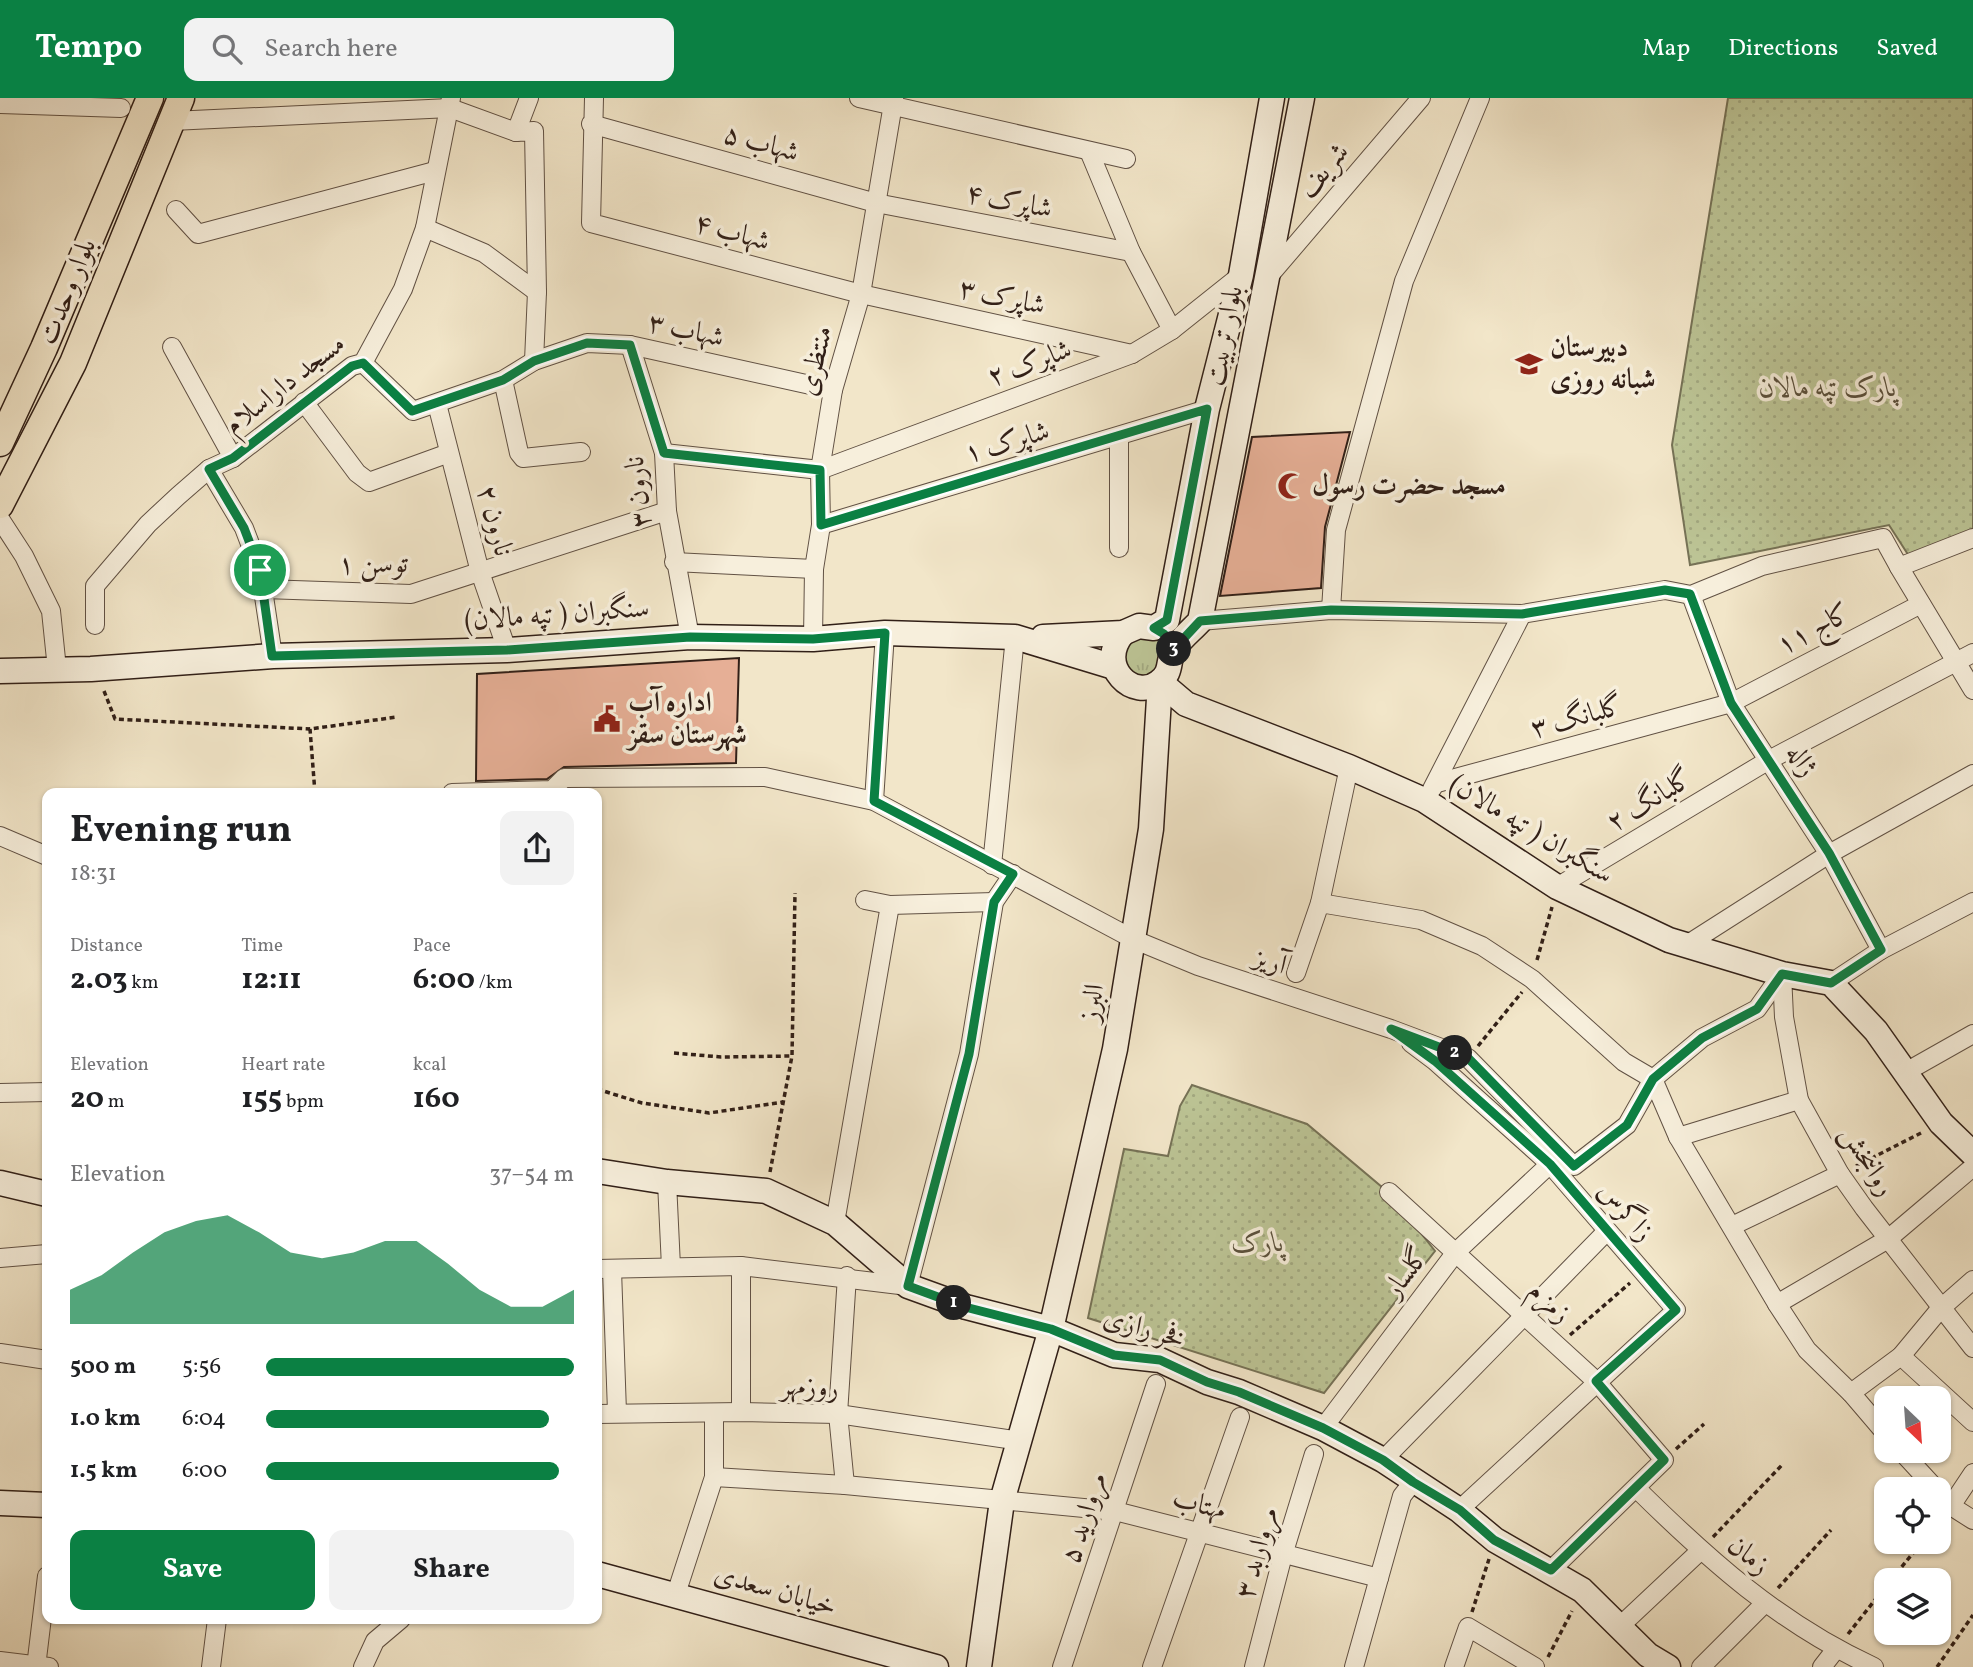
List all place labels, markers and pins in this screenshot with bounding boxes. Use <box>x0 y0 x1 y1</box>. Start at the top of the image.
place label: دبیرستان شبانه روزی <box>1550 329 1656 400</box>
school or university icon: دبیرستان شبانه روزی <box>1514 349 1544 379</box>
place label: مسجد حضرت رسول <box>1312 467 1506 506</box>
mosque icon: مسجد حضرت رسول <box>1276 471 1306 501</box>
pin <box>230 540 290 600</box>
pin: 3 <box>1156 632 1192 666</box>
place label: اداره آب شهرستان سقز <box>625 684 747 755</box>
public building icon: اداره آب شهرستان سقز <box>592 704 622 734</box>
pin: 2 <box>1438 1035 1472 1070</box>
pin: 1 <box>936 1286 972 1320</box>

